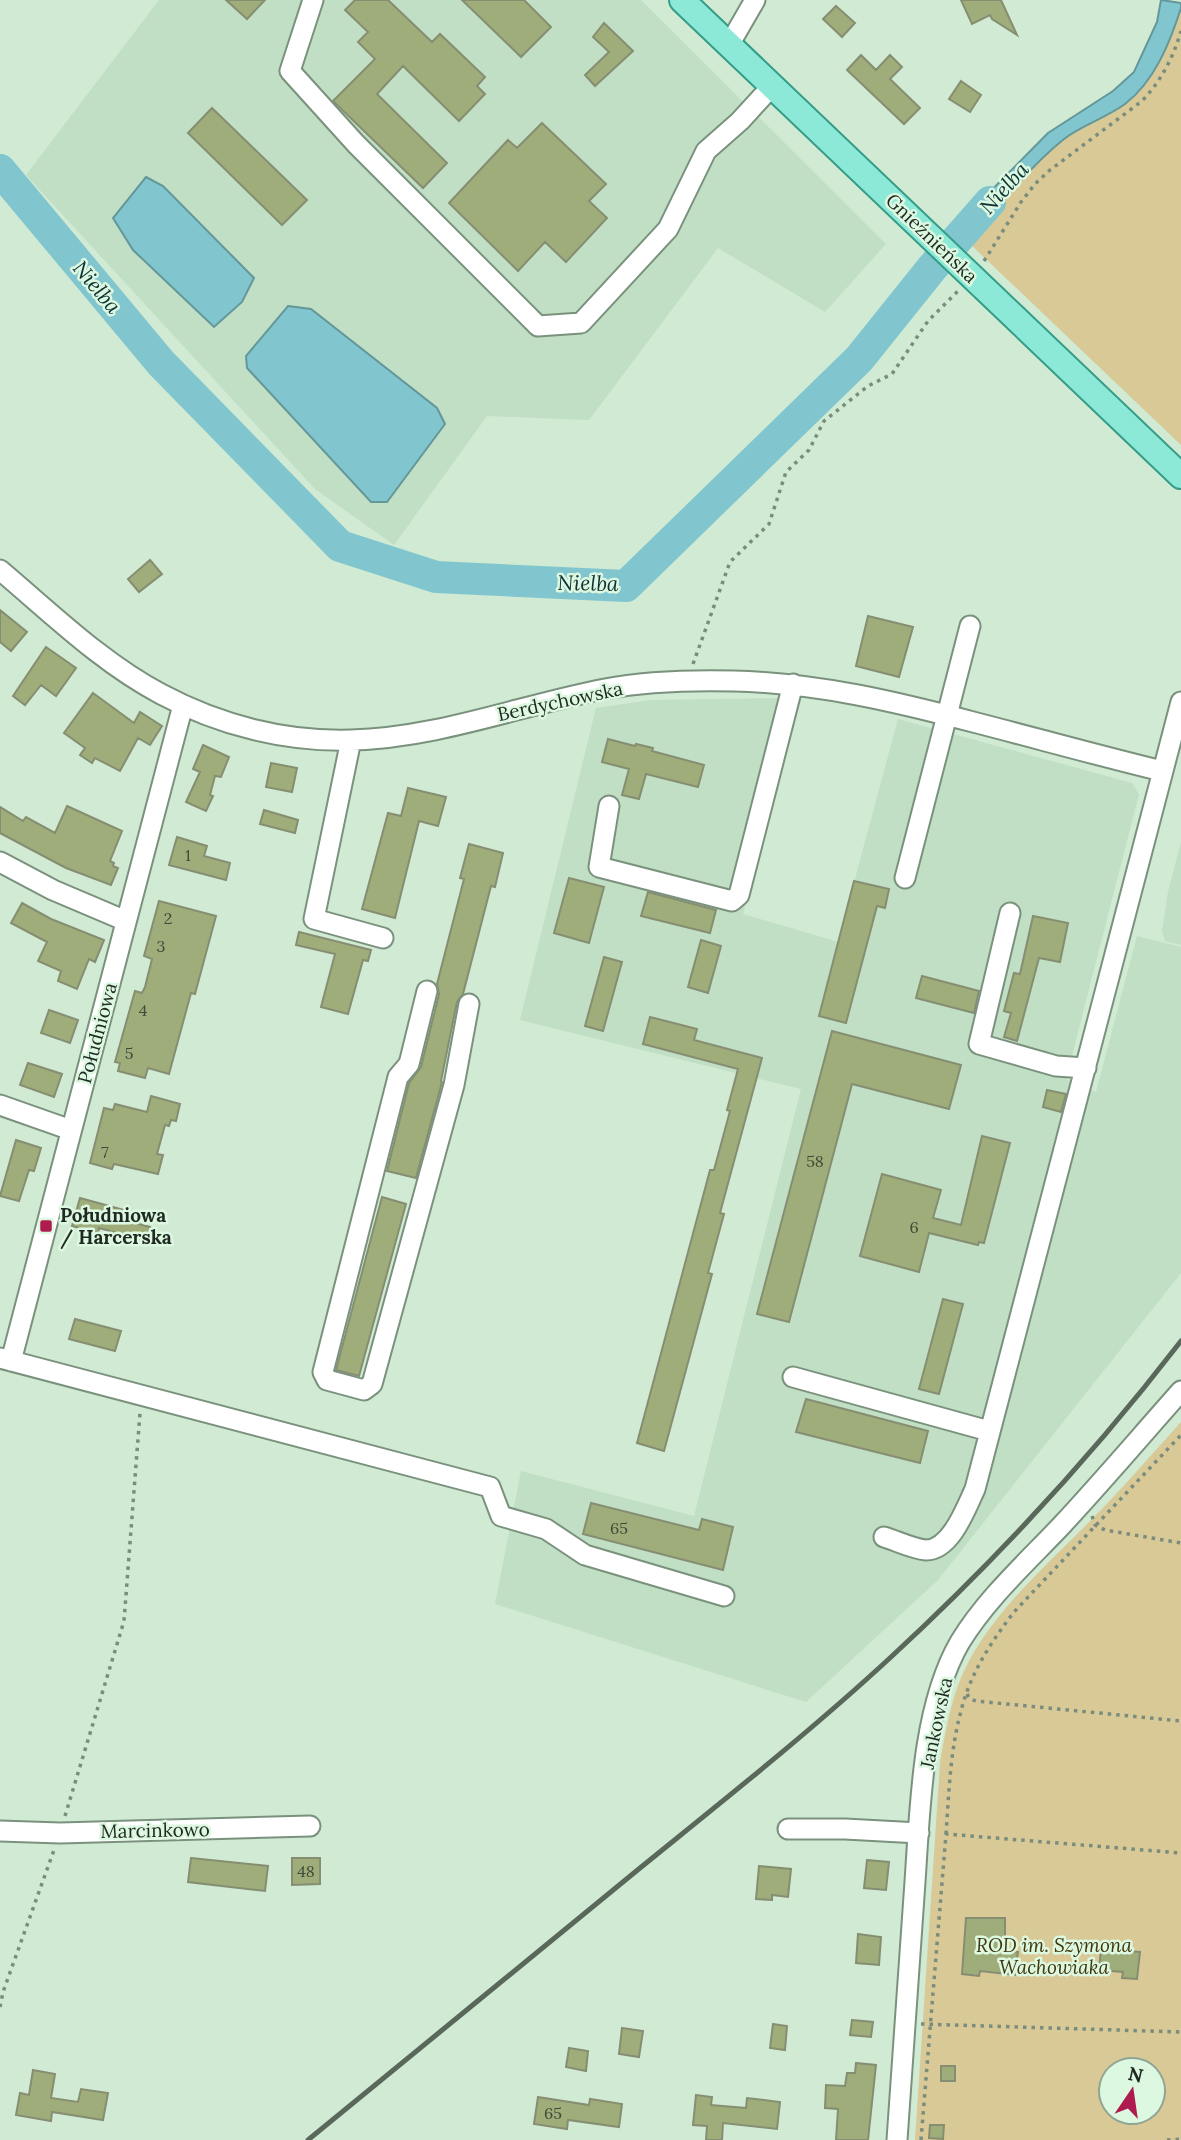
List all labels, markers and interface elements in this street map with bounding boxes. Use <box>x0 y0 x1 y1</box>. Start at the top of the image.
water label: Nielba <box>974 156 1035 220</box>
street label: Gnieźnieńska <box>881 188 983 288</box>
water label: Nielba <box>67 255 127 319</box>
water label: Nielba <box>557 569 619 597</box>
street label: Berdychowska <box>495 676 625 726</box>
house number: 1 <box>185 845 191 865</box>
house number: 2 <box>164 908 172 928</box>
house number: 3 <box>157 936 166 956</box>
street label: Południowa <box>72 980 122 1086</box>
house number: 4 <box>139 1000 148 1020</box>
house number: 5 <box>125 1043 133 1063</box>
house number: 7 <box>101 1142 109 1162</box>
house number: 58 <box>806 1151 824 1171</box>
place label: Południowa / Harcerska <box>60 1203 172 1250</box>
house number: 6 <box>909 1217 919 1237</box>
marker: Południowa / Harcerska <box>38 1218 54 1234</box>
house number: 65 <box>610 1518 628 1538</box>
street label: Jankowska <box>914 1675 957 1772</box>
street label: Marcinkowo <box>100 1817 210 1843</box>
house number: 48 <box>297 1861 315 1881</box>
park label: ROD im. Szymona Wachowiaka <box>976 1933 1132 1979</box>
north arrow <box>1097 2056 1167 2126</box>
text: N <box>1126 2061 1146 2088</box>
house number: 65 <box>544 2103 562 2123</box>

